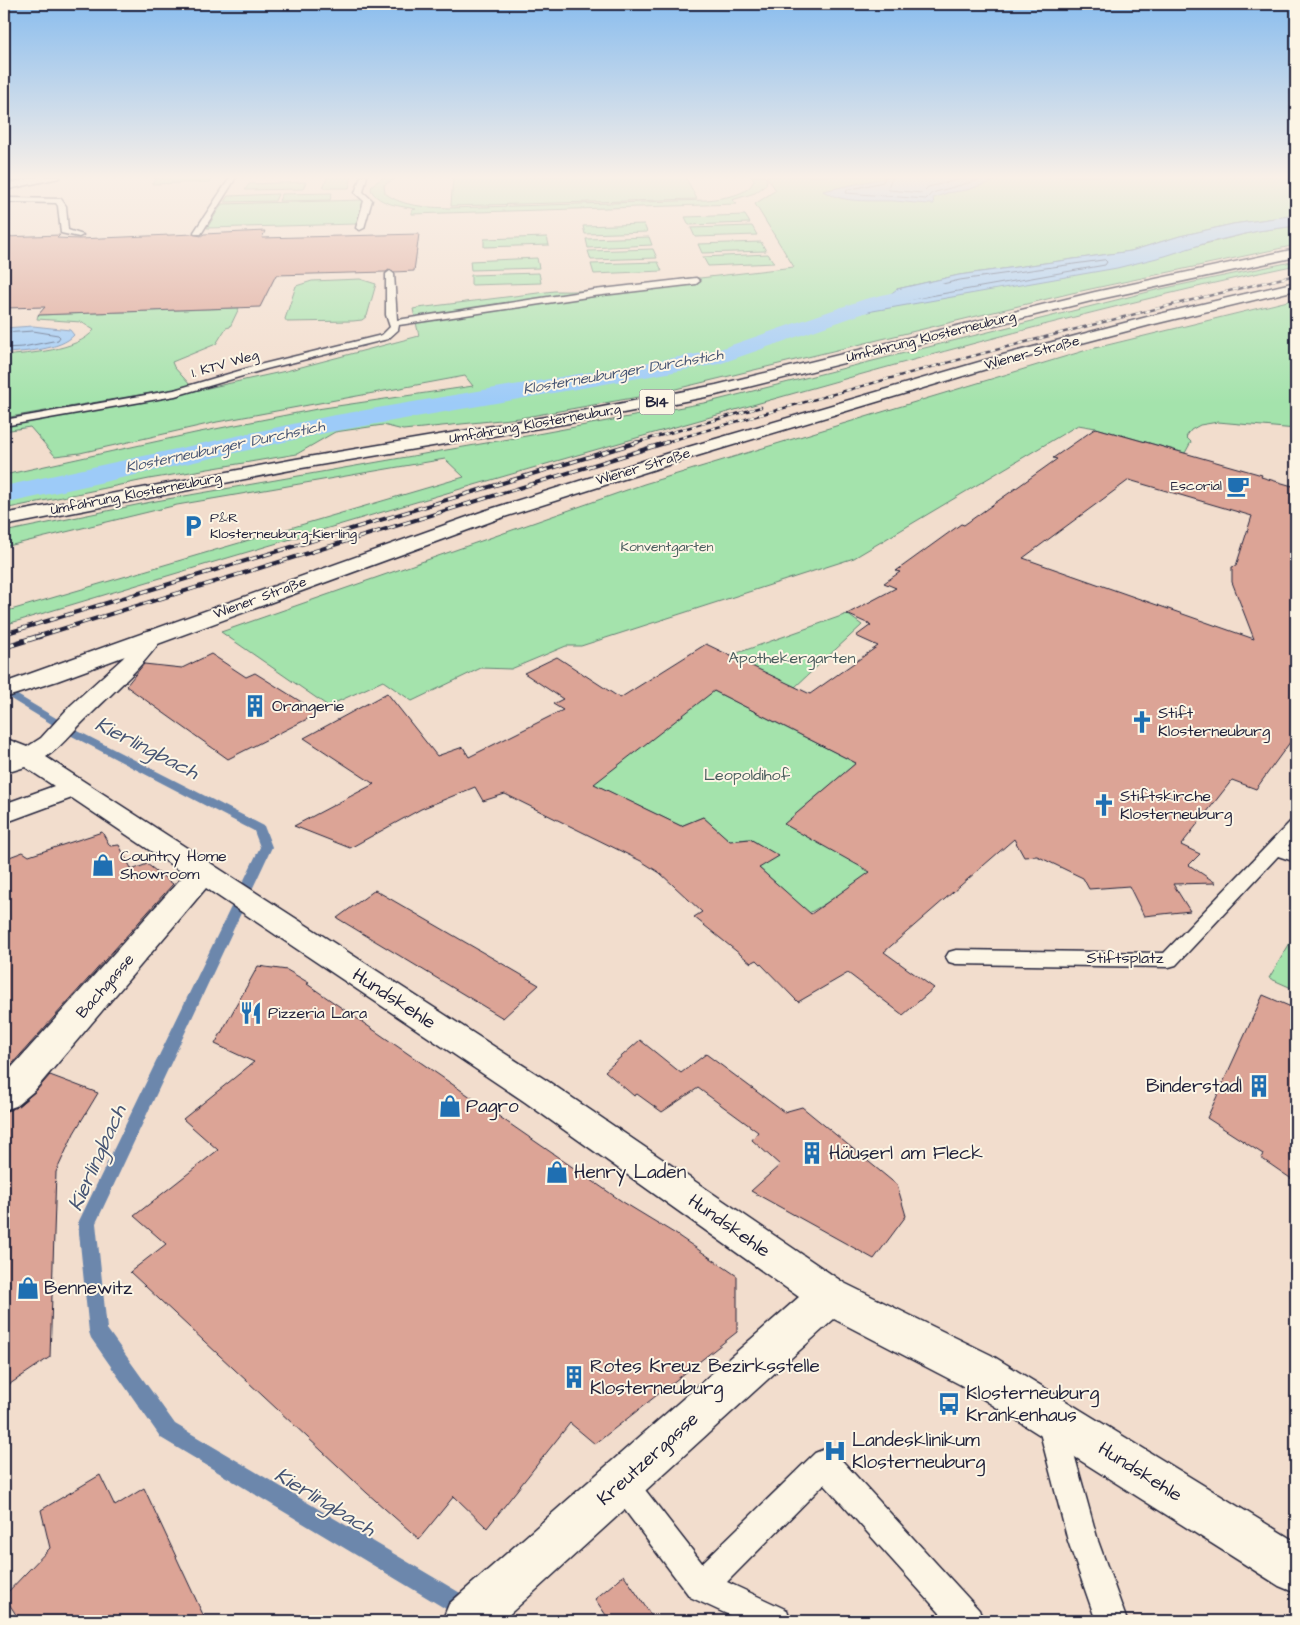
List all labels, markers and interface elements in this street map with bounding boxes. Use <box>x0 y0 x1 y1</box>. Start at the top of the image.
street label: Umfahrung Klosterneuburg <box>844 306 1018 368</box>
street label: Wiener Straße <box>982 331 1082 375</box>
water label: Klosterneuburger Durchstich <box>521 344 725 401</box>
street label: 1. KTV Weg <box>189 345 261 383</box>
road number: B14 <box>640 390 674 414</box>
street label: Umfahrung Klosterneuburg <box>448 399 622 449</box>
water label: Klosterneuburger Durchstich <box>124 416 327 479</box>
street label: Wiener Straße <box>593 443 693 491</box>
street label: Umfahrung Klosterneuburg <box>49 468 223 520</box>
cafe icon: Escorial <box>1225 473 1251 499</box>
place label: Escorial <box>1171 476 1222 496</box>
place label: P&R Klosterneuburg-Kierling <box>210 508 357 544</box>
parking icon: P&R Klosterneuburg-Kierling <box>180 513 206 539</box>
park label: Konventgarten <box>620 537 714 557</box>
street label: Wiener Straße <box>211 572 310 624</box>
park label: Apothekergarten <box>729 647 855 670</box>
building icon: Orangerie <box>242 693 268 719</box>
place label: Orangerie <box>272 695 345 718</box>
place label: Stift Klosterneuburg <box>1158 702 1270 743</box>
water label: Kierlingbach <box>90 709 205 788</box>
church icon: Stift Klosterneuburg <box>1129 709 1155 735</box>
park label: Leopoldihof <box>704 764 791 786</box>
place label: Stiftskirche Klosterneuburg <box>1120 785 1232 826</box>
church icon: Stiftskirche Klosterneuburg <box>1091 792 1117 818</box>
place label: Country Home Showroom <box>120 845 227 885</box>
shop icon: Country Home Showroom <box>90 852 116 878</box>
street label: Stiftsplatz <box>1086 947 1164 969</box>
street label: Bachgasse <box>71 949 140 1024</box>
street label: Hundskehle <box>347 962 441 1036</box>
restaurant icon: Pizzeria Lara <box>238 1000 264 1026</box>
place label: Pizzeria Lara <box>268 1002 367 1024</box>
place label: Binderstadl <box>1146 1073 1242 1100</box>
building icon: Binderstadl <box>1246 1073 1272 1099</box>
shop icon: Pagro <box>437 1093 463 1119</box>
place label: Pagro <box>466 1093 519 1121</box>
water label: Kierlingbach <box>61 1099 135 1216</box>
building icon: Häuserl am Fleck <box>799 1140 825 1166</box>
place label: Häuserl am Fleck <box>829 1140 983 1167</box>
shop icon: Henry Laden <box>544 1159 570 1185</box>
place label: Henry Laden <box>574 1159 686 1187</box>
street label: Hundskehle <box>683 1188 775 1264</box>
shop icon: Bennewitz <box>15 1275 41 1301</box>
place label: Bennewitz <box>44 1275 133 1302</box>
place label: Rotes Kreuz Bezirksstelle Klosterneuburg <box>590 1353 820 1403</box>
building icon: Rotes Kreuz Bezirksstelle Klosterneuburg <box>561 1364 587 1390</box>
place label: Klosterneuburg Krankenhaus <box>966 1380 1099 1429</box>
bus stop icon: Klosterneuburg Krankenhaus <box>936 1391 962 1417</box>
street label: Kreutzergasse <box>591 1406 705 1513</box>
place label: Landesklinikum Klosterneuburg <box>852 1427 985 1477</box>
street label: Hundskehle <box>1093 1435 1187 1509</box>
hospital icon: Landesklinikum Klosterneuburg <box>822 1438 848 1464</box>
water label: Kierlingbach <box>269 1461 382 1545</box>

